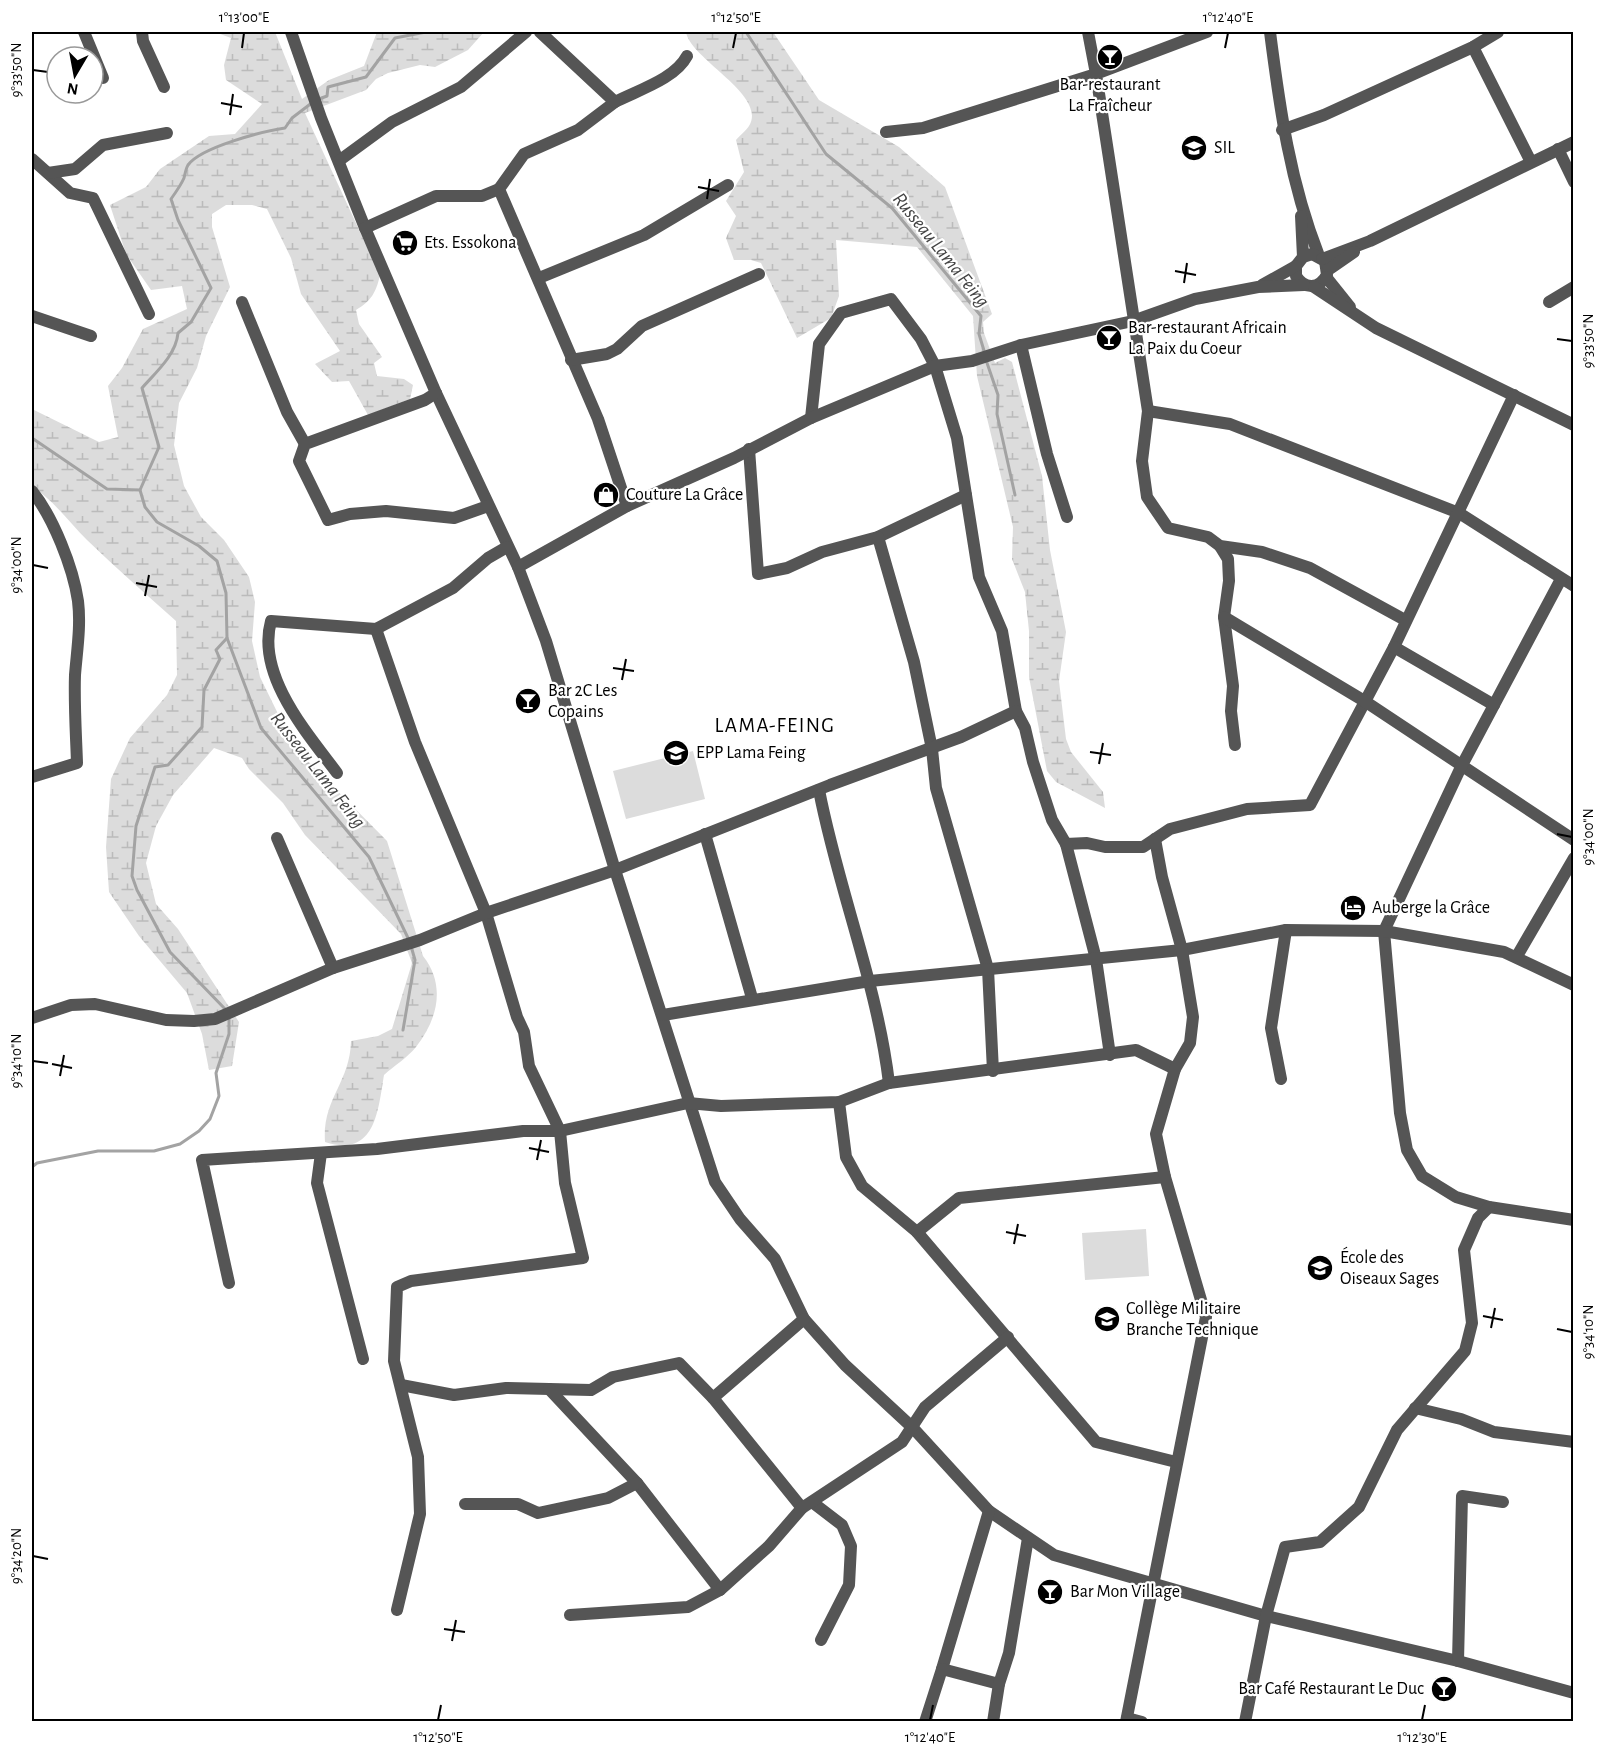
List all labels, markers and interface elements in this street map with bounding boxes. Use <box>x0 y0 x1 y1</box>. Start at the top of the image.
text: 1°13'00"E <box>219 10 269 25</box>
text: 1°12'50"E <box>711 10 761 25</box>
text: 1°12'40"E <box>1203 10 1253 25</box>
bar icon: Bar-restaurant La Fraîcheur <box>1095 42 1125 72</box>
text: 9°33'50"N <box>9 43 24 97</box>
north arrow <box>45 45 105 105</box>
place label: Bar-restaurant La Fraîcheur <box>1059 76 1161 115</box>
text: N <box>66 80 79 98</box>
school or university icon: SIL <box>1179 133 1209 163</box>
place label: SIL <box>1214 139 1235 157</box>
water label: Russeau Lama Feing <box>889 189 993 311</box>
supermarket icon: Ets. Essokona <box>390 228 420 258</box>
place label: Ets. Essokona <box>424 234 517 252</box>
text: 9°33'50"N <box>1581 314 1596 368</box>
place label: Bar-restaurant Africain La Paix du Coeur <box>1128 319 1287 358</box>
bar icon: Bar-restaurant Africain La Paix du Coeur <box>1094 323 1124 353</box>
shop icon: Couture La Grâce <box>591 480 621 510</box>
place label: Couture La Grâce <box>626 486 743 504</box>
text: 9°34'00"N <box>9 536 24 594</box>
place label: Bar 2C Les Copains <box>548 682 617 721</box>
bar icon: Bar 2C Les Copains <box>513 686 543 716</box>
water label: Russeau Lama Feing <box>267 708 369 832</box>
district label: LAMA-FEING <box>715 715 835 736</box>
school or university icon: EPP Lama Feing <box>661 738 691 768</box>
place label: EPP Lama Feing <box>696 744 806 762</box>
text: 9°34'00"N <box>1581 808 1596 866</box>
hotel icon: Auberge la Grâce <box>1338 893 1368 923</box>
place label: Auberge la Grâce <box>1372 899 1490 917</box>
text: 9°34'10"N <box>9 1034 24 1088</box>
place label: École des Oiseaux Sages <box>1340 1246 1439 1288</box>
school or university icon: École des Oiseaux Sages <box>1305 1253 1335 1283</box>
place label: Collège Militaire Branche Technique <box>1126 1300 1258 1339</box>
school or university icon: Collège Militaire Branche Technique <box>1092 1304 1122 1334</box>
text: 9°34'10"N <box>1581 1305 1596 1359</box>
text: 9°34'20"N <box>9 1528 24 1584</box>
bar icon: Bar Mon Village <box>1035 1577 1065 1607</box>
place label: Bar Mon Village <box>1070 1583 1180 1601</box>
bar icon: Bar Café Restaurant Le Duc <box>1429 1674 1459 1704</box>
place label: Bar Café Restaurant Le Duc <box>1238 1680 1424 1698</box>
text: 1°12'50"E <box>413 1730 463 1745</box>
text: 1°12'40"E <box>905 1730 955 1745</box>
text: 1°12'30"E <box>1397 1730 1447 1745</box>

